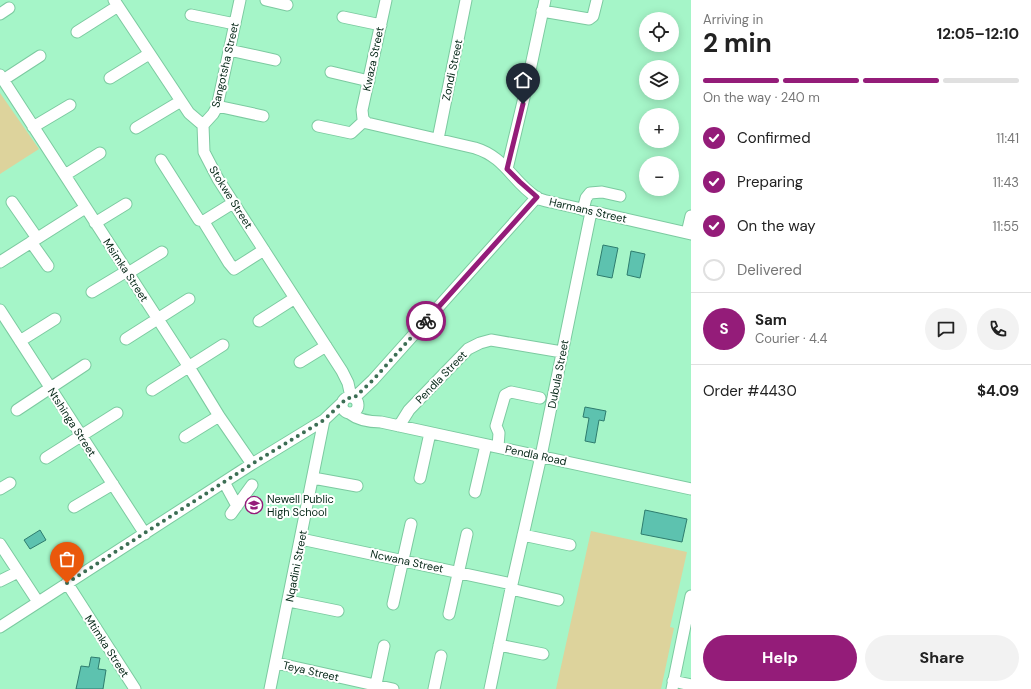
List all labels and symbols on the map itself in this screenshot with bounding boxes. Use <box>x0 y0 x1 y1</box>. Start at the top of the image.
street label: Sangotsha Street <box>208 21 242 109</box>
street label: Kwaza Street <box>359 26 387 92</box>
street label: Zondi Street <box>439 38 465 102</box>
pin <box>506 63 540 104</box>
street label: Stokwe Street <box>206 163 256 231</box>
street label: Harmans Street <box>548 194 628 226</box>
street label: Msimka Street <box>100 236 152 304</box>
courier <box>406 301 446 341</box>
street label: Dubula Street <box>544 338 572 410</box>
street label: Pendla Street <box>412 348 470 406</box>
street label: Ntshinga Street <box>45 385 99 459</box>
street label: Pendla Road <box>504 442 568 468</box>
place label: Newell Public High School <box>267 492 334 519</box>
school or university icon: Newell Public High School <box>244 495 264 515</box>
street label: Nqadini Street <box>282 529 310 603</box>
pin <box>50 542 84 583</box>
street label: Ncwana Street <box>369 546 445 576</box>
street label: Mtimka Street <box>82 612 132 680</box>
street label: Teya Street <box>282 658 340 684</box>

